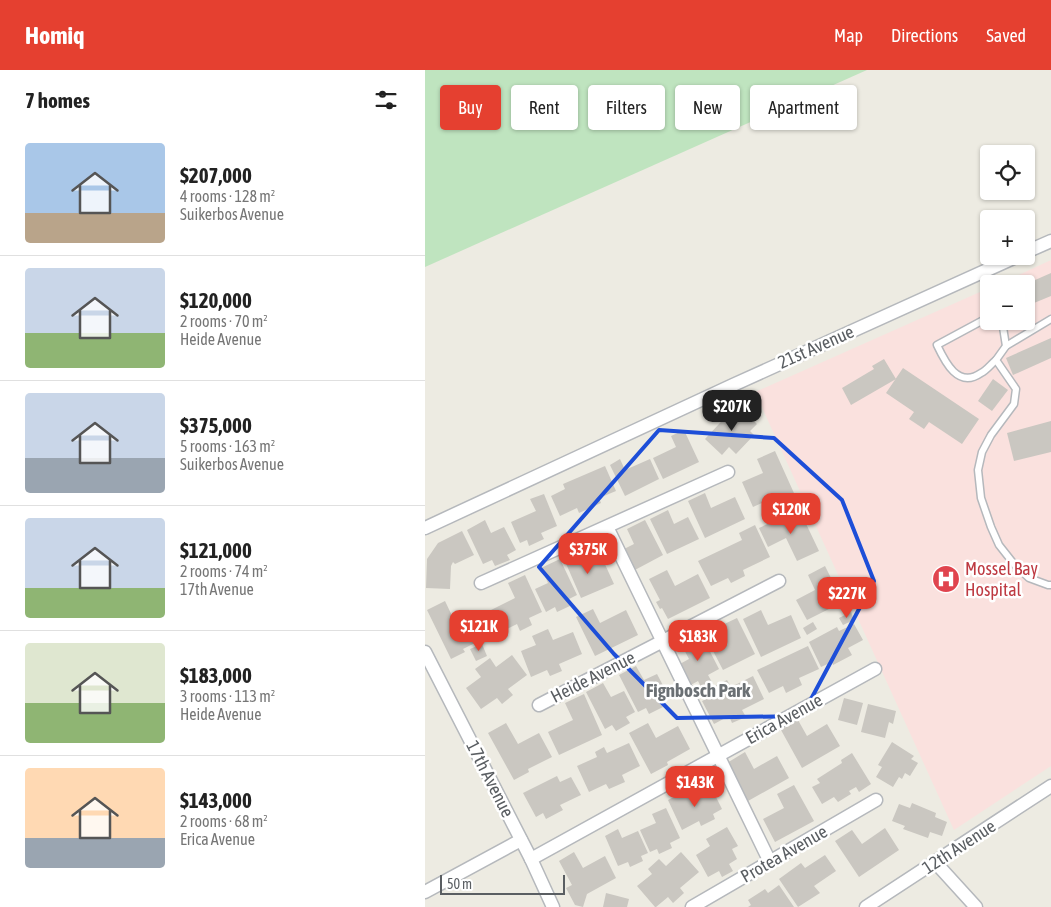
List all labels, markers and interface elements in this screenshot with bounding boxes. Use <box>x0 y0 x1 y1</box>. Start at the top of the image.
text: Homiq <box>25 22 84 49</box>
text: Map <box>834 25 863 46</box>
text: Directions <box>891 25 958 46</box>
text: Saved <box>986 25 1026 46</box>
chip: Buy <box>440 85 501 130</box>
chip: Rent <box>511 85 578 130</box>
chip: Filters <box>588 85 665 130</box>
chip: New <box>675 85 740 130</box>
chip: Apartment <box>750 85 857 130</box>
icon: filters <box>372 86 400 114</box>
text: 7 homes <box>25 88 90 112</box>
map controls <box>980 145 1035 330</box>
button: locate <box>980 145 1035 200</box>
icon: home <box>65 163 125 223</box>
text: $207,000 <box>180 163 252 187</box>
text: 4 rooms · 128 m² <box>180 187 275 205</box>
text: Suikerbos Avenue <box>180 205 284 223</box>
button: + <box>980 210 1035 265</box>
button: − <box>980 275 1035 330</box>
icon: home <box>65 288 125 348</box>
text: $120,000 <box>180 288 252 312</box>
text: 2 rooms · 70 m² <box>180 312 268 330</box>
street label: 21st Avenue <box>775 321 857 373</box>
text: Heide Avenue <box>180 330 262 348</box>
pin: $207K <box>697 390 767 432</box>
text: $207K <box>713 397 751 415</box>
icon: home <box>65 413 125 473</box>
text: $375,000 <box>180 413 252 437</box>
text: 5 rooms · 163 m² <box>180 437 275 455</box>
text: Suikerbos Avenue <box>180 455 284 473</box>
pin: $120K <box>756 492 826 535</box>
text: $120K <box>772 500 810 518</box>
pin: $375K <box>553 532 623 575</box>
icon: home <box>65 538 125 598</box>
text: $121,000 <box>180 538 252 562</box>
text: $375K <box>569 540 607 558</box>
place label: Mossel Bay Hospital <box>965 558 1038 600</box>
text: 2 rooms · 74 m² <box>180 562 268 580</box>
hospital icon: Mossel Bay Hospital <box>931 564 961 594</box>
pin: $227K <box>812 576 882 619</box>
text: 17th Avenue <box>180 580 254 598</box>
text: $227K <box>828 584 866 602</box>
pin: $121K <box>444 610 514 652</box>
text: $121K <box>460 617 498 635</box>
pin: $183K <box>663 620 733 662</box>
text: $183K <box>679 627 717 645</box>
street label: Heide Avenue <box>547 646 638 707</box>
icon: home <box>65 663 125 723</box>
text: $183,000 <box>180 663 252 687</box>
district label: Fignbosch Park <box>646 679 751 701</box>
text: 3 rooms · 113 m² <box>180 687 275 705</box>
street label: Erica Avenue <box>742 689 826 748</box>
text: Heide Avenue <box>180 705 262 723</box>
street label: 17th Avenue <box>462 737 519 821</box>
pin: $143K <box>660 766 730 808</box>
text: $143K <box>676 773 714 791</box>
icon: home <box>65 788 125 848</box>
text: $143,000 <box>180 788 252 812</box>
text: 2 rooms · 68 m² <box>180 812 268 830</box>
street label: 12th Avenue <box>918 815 999 878</box>
street label: Protea Avenue <box>737 820 831 887</box>
text: Erica Avenue <box>180 830 255 848</box>
scale bar <box>440 872 565 895</box>
text: 50 m <box>447 876 472 892</box>

